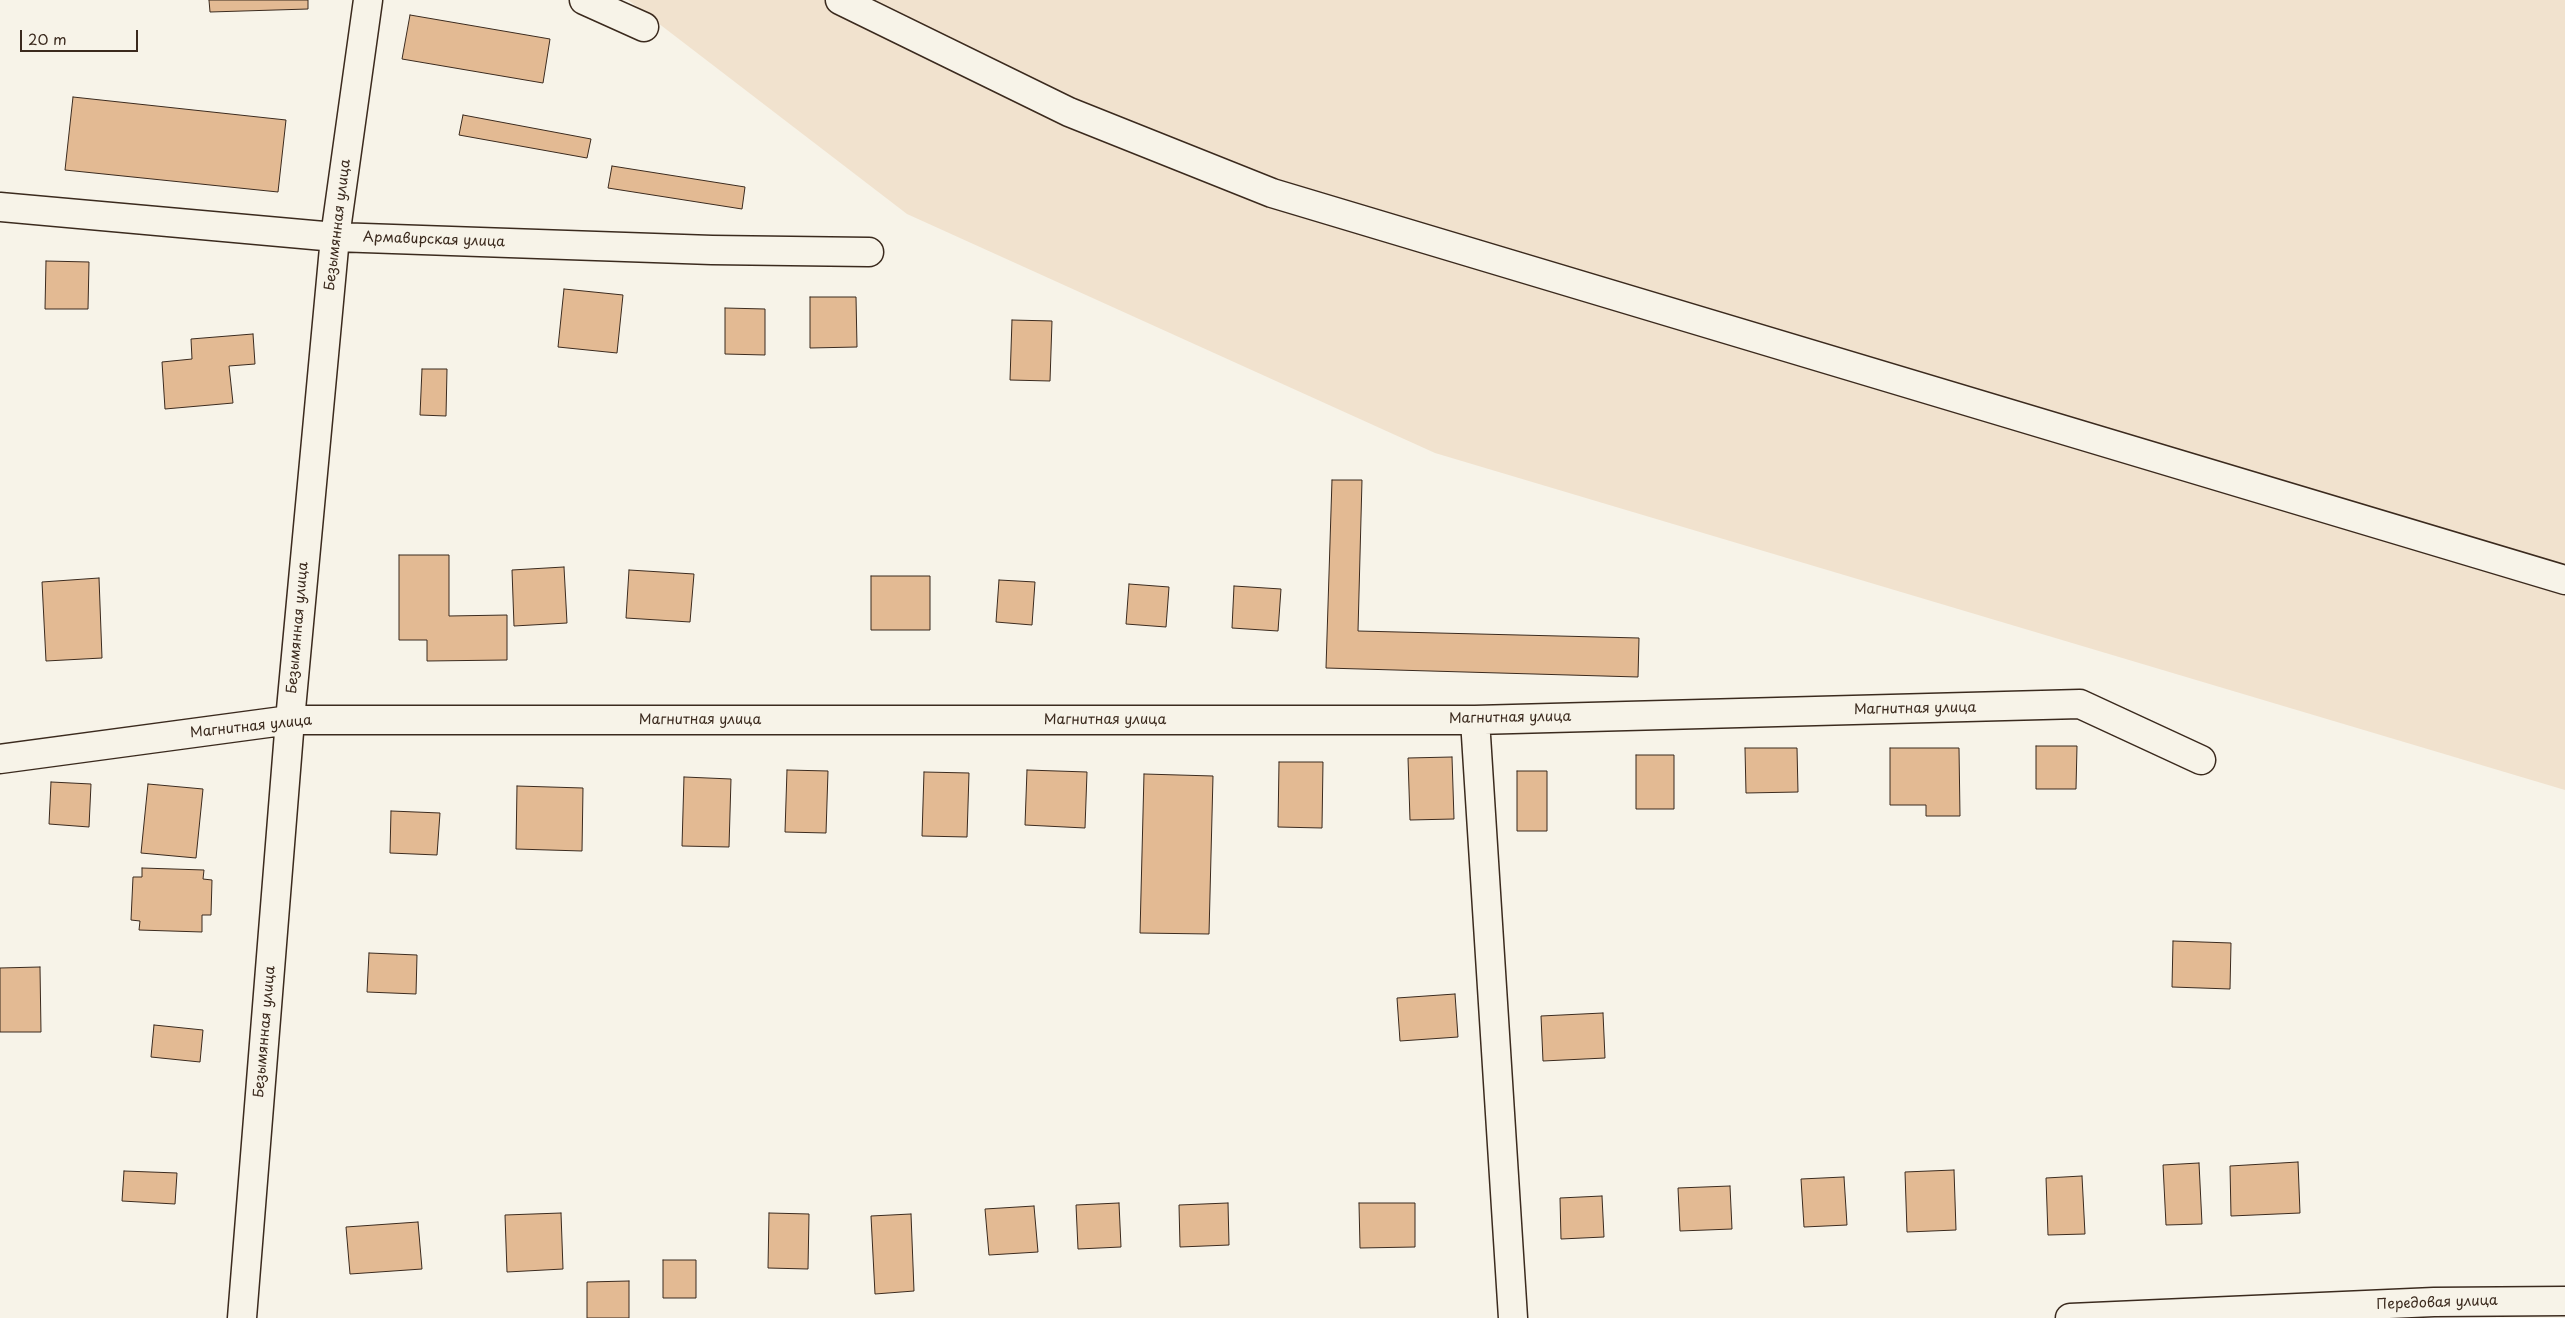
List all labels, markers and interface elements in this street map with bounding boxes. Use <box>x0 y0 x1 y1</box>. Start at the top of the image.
scale bar <box>22 20 140 52</box>
text: 20 m <box>28 27 67 50</box>
street label: Безымянная улица <box>322 158 354 292</box>
street label: Армавирская улица <box>363 229 505 251</box>
street label: Безымянная улица <box>284 561 312 695</box>
street label: Магнитная улица <box>1854 700 1976 718</box>
street label: Магнитная улица <box>1449 709 1571 727</box>
street label: Магнитная улица <box>189 712 313 742</box>
street label: Магнитная улица <box>639 712 761 728</box>
street label: Магнитная улица <box>1044 712 1166 728</box>
street label: Безымянная улица <box>251 965 279 1099</box>
street label: Передовая улица <box>2376 1292 2498 1314</box>

